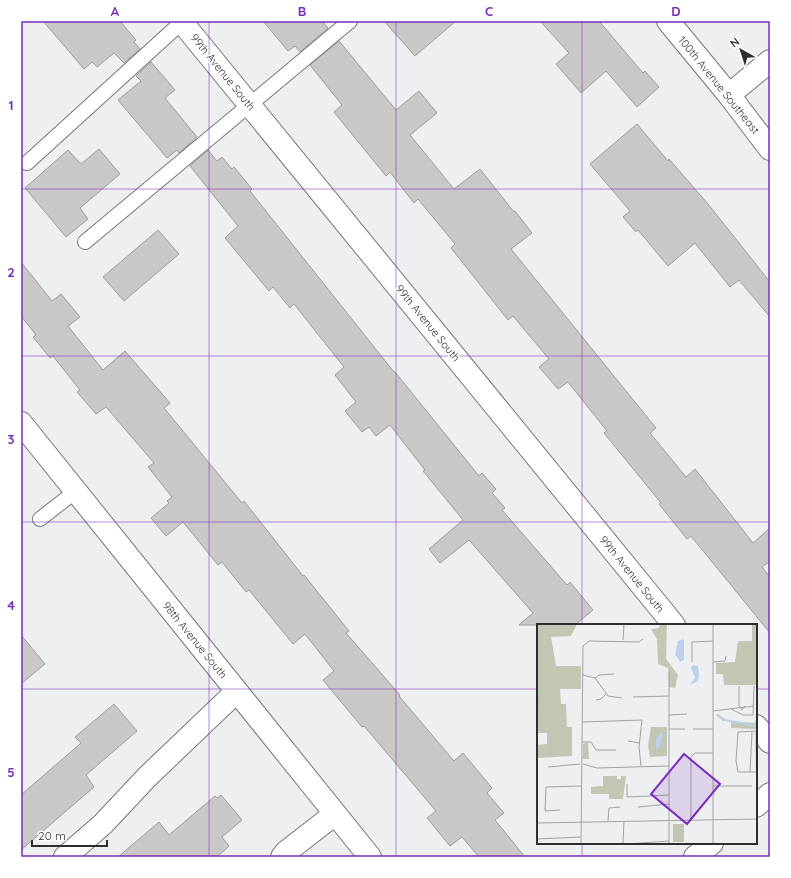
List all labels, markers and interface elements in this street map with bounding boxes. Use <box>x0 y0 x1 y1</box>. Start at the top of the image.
text: A <box>111 3 120 19</box>
text: B <box>298 3 306 19</box>
text: C <box>485 3 493 19</box>
text: D <box>671 3 681 19</box>
north arrow <box>721 30 761 70</box>
street label: 99th Avenue South <box>188 31 258 113</box>
street label: 100th Avenue Southeast <box>675 33 763 137</box>
text: N <box>727 34 742 50</box>
text: 1 <box>8 97 14 113</box>
text: 2 <box>7 264 15 280</box>
street label: 99th Avenue South <box>393 282 463 364</box>
text: 3 <box>8 431 15 447</box>
street label: 99th Avenue South <box>597 533 667 615</box>
text: 4 <box>7 597 15 613</box>
street label: 98th Avenue South <box>160 599 230 681</box>
inset map <box>537 624 757 844</box>
text: 5 <box>7 764 15 780</box>
scale bar <box>32 822 107 848</box>
text: 20 m <box>38 828 66 843</box>

